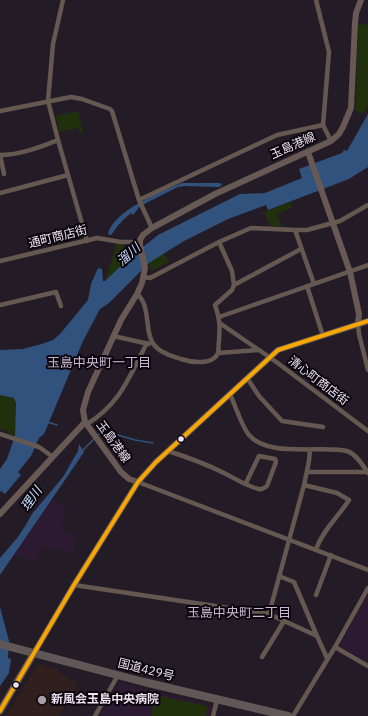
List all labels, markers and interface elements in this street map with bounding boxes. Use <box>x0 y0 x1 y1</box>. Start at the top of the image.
street label: 玉島港線 <box>268 130 318 162</box>
street label: 通町商店街 <box>27 223 89 251</box>
water label: 溜川 <box>114 241 144 269</box>
street label: 清心町商店街 <box>285 354 351 408</box>
district label: 玉島中央町一丁目 <box>47 355 151 371</box>
street label: 玉島港線 <box>93 418 133 466</box>
unlabelled marker <box>176 434 186 444</box>
water label: 理川 <box>18 484 46 514</box>
district label: 玉島中央町二丁目 <box>187 605 291 621</box>
street label: 国道429号 <box>116 656 176 684</box>
unlabelled marker <box>11 680 21 690</box>
place label: 新風会玉島中央病院 <box>51 693 159 707</box>
marker: 新風会玉島中央病院 <box>36 694 48 706</box>

